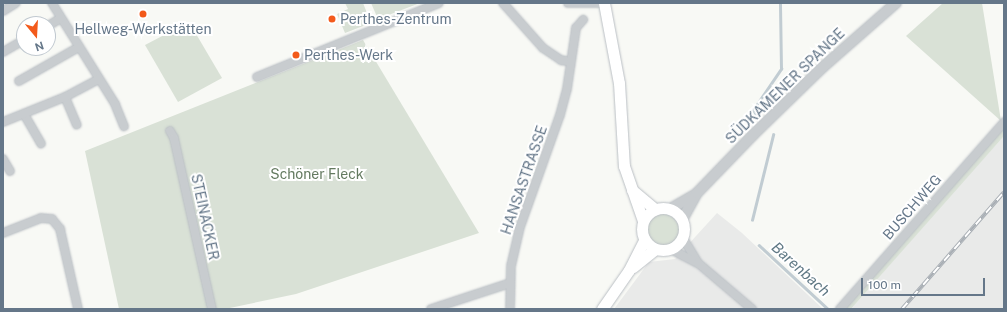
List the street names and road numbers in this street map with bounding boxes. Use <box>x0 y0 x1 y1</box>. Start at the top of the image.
street label: SÜDKAMENER SPANGE <box>722 25 848 147</box>
street label: HANSASTRASSE <box>497 123 551 237</box>
street label: BUSCHWEG <box>879 171 945 243</box>
street label: STEINACKER <box>188 172 222 262</box>

